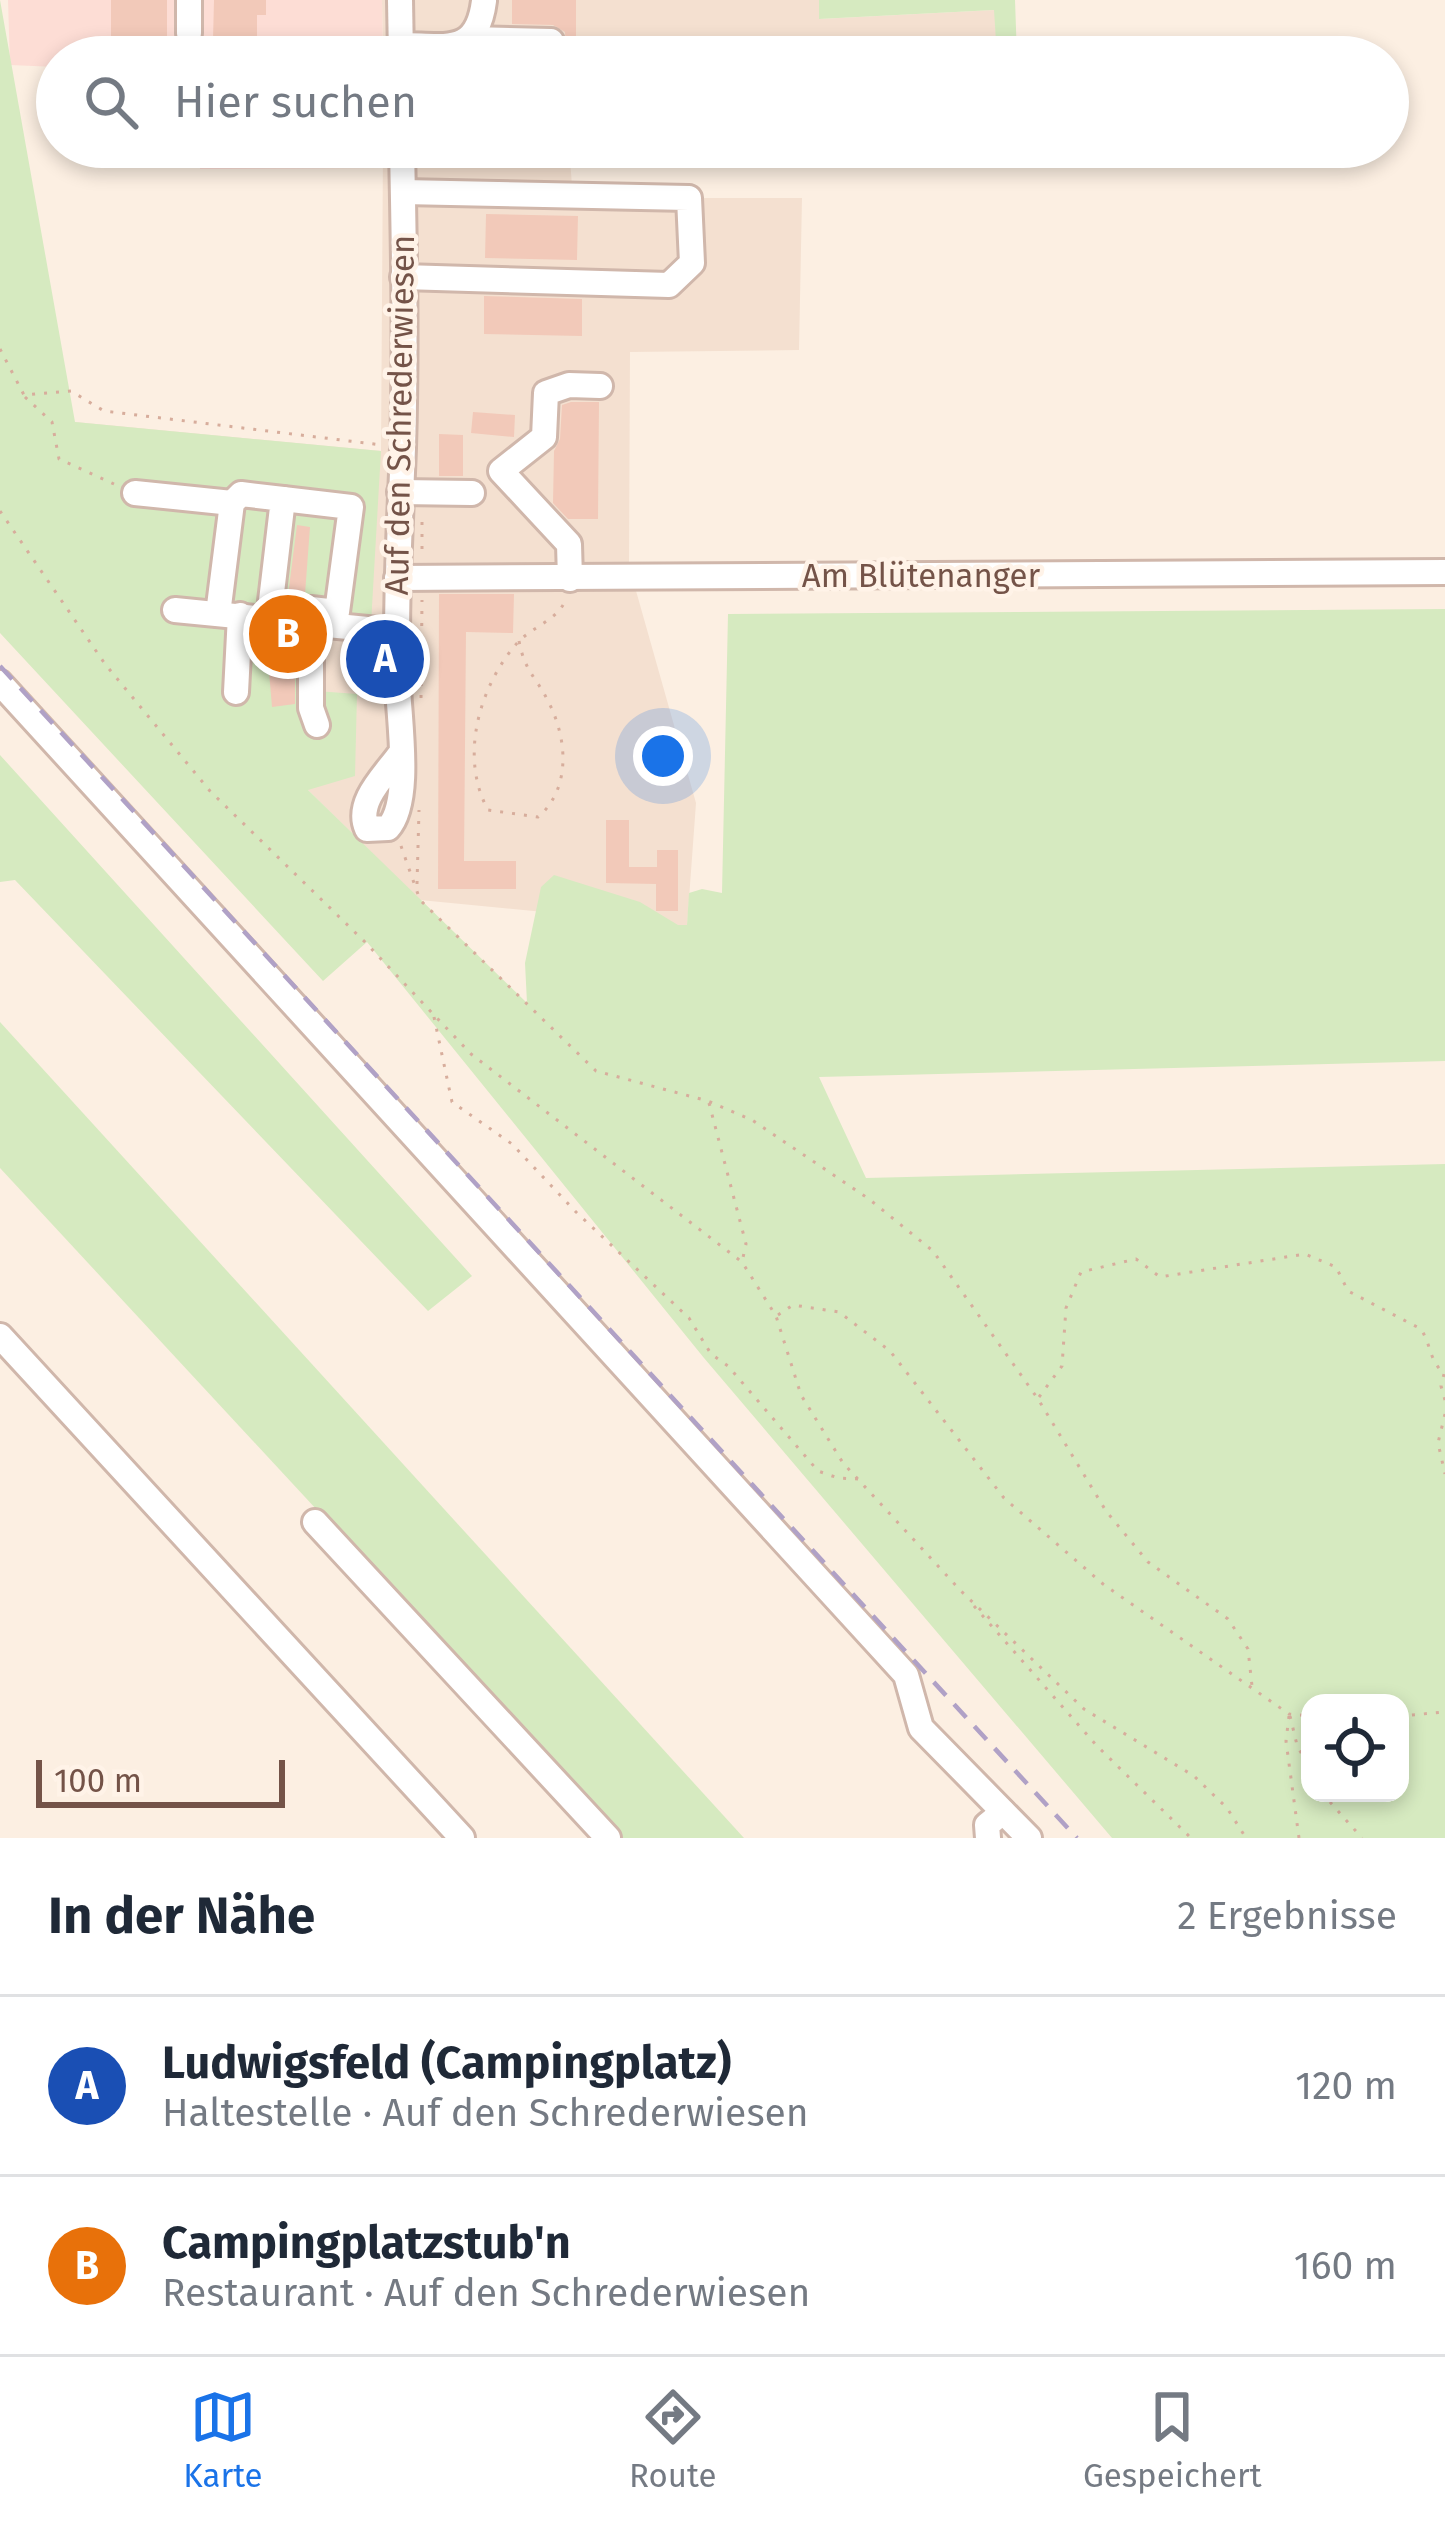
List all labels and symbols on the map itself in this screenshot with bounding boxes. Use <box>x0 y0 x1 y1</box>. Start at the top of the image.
street label: Auf den Schrederwiesen <box>377 234 423 596</box>
street label: Am Blütenanger <box>802 556 1040 596</box>
pin: B <box>249 589 327 679</box>
pin: A <box>346 614 424 704</box>
your location <box>633 726 693 786</box>
scale bar <box>36 1754 285 1807</box>

